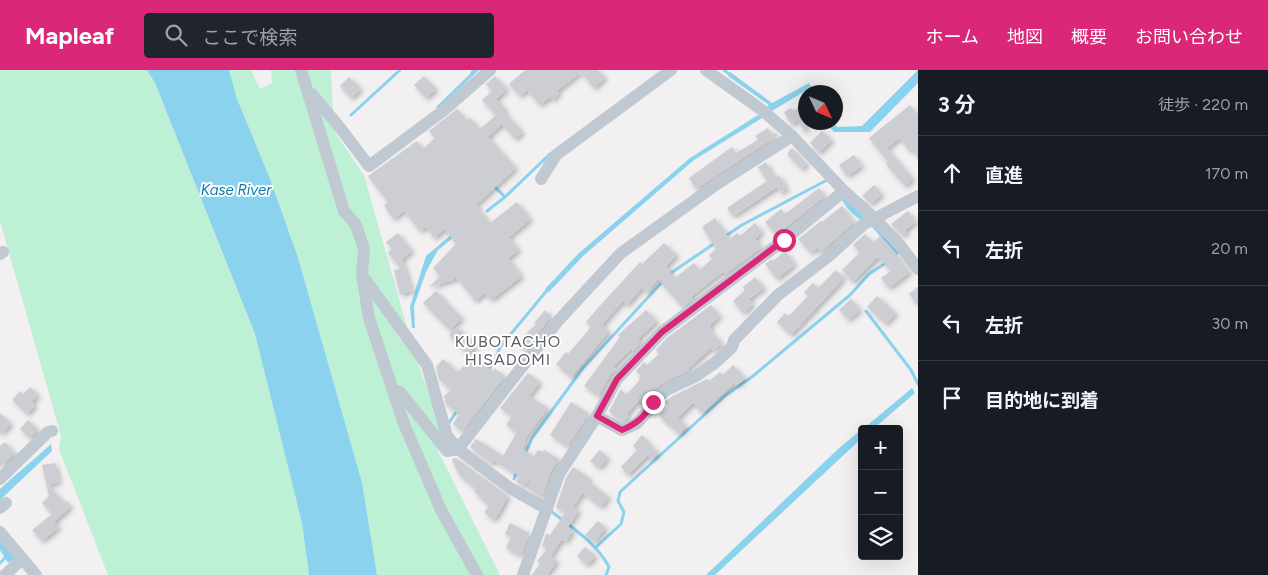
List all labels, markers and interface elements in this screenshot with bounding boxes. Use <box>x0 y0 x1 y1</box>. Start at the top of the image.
search box <box>144 13 494 58</box>
text: Mapleaf <box>25 21 114 50</box>
icon: search <box>162 21 190 49</box>
text: ここで検索 <box>202 26 297 49</box>
text: ホーム <box>926 26 979 48</box>
text: 地図 <box>1007 26 1043 48</box>
text: 概要 <box>1071 26 1107 48</box>
text: お問い合わせ <box>1135 26 1243 48</box>
north arrow <box>798 85 843 130</box>
text: 3 分 <box>938 92 976 117</box>
text: 徒歩 · 220 m <box>1158 95 1248 114</box>
icon: ahead <box>938 159 966 187</box>
text: 直進 <box>985 164 1023 187</box>
text: 170 m <box>1205 164 1248 183</box>
water label: Kase River <box>201 181 272 199</box>
route start <box>773 229 796 252</box>
icon: left <box>938 234 966 262</box>
text: 左折 <box>985 239 1023 262</box>
text: 20 m <box>1211 239 1248 258</box>
icon: left <box>938 309 966 337</box>
text: 左折 <box>985 314 1023 337</box>
text: 30 m <box>1211 314 1248 333</box>
district label: KUBOTACHO HISADOMI <box>455 332 561 369</box>
icon: arrive <box>938 384 966 412</box>
text: 目的地に到着 <box>985 389 1099 412</box>
route end <box>642 391 665 414</box>
map controls <box>858 425 903 560</box>
button: + <box>858 425 903 470</box>
button: − <box>858 470 903 515</box>
button: layers <box>858 515 903 560</box>

